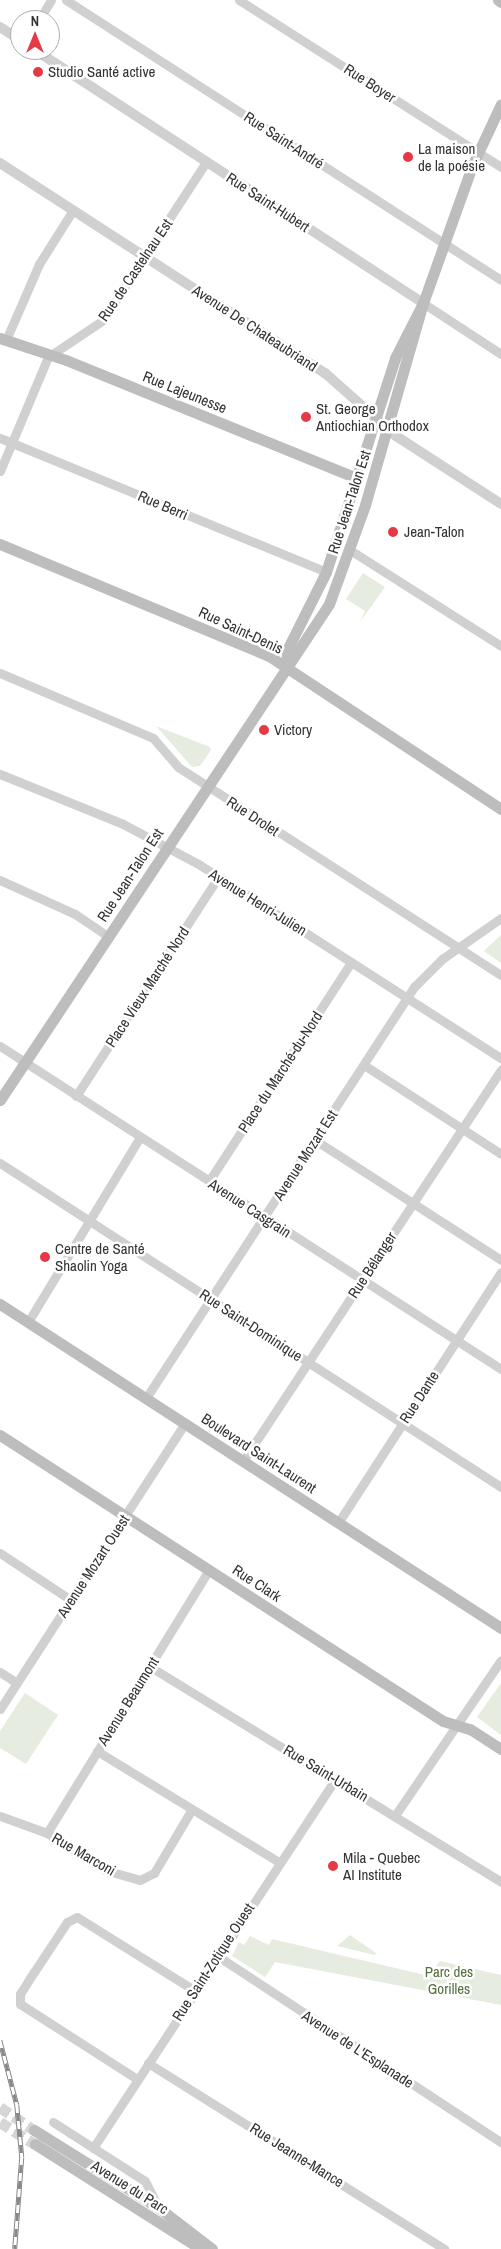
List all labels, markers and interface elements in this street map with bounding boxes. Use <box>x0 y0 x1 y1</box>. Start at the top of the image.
north arrow <box>10 10 60 60</box>
text: N <box>31 12 39 30</box>
street label: Rue Boyer <box>341 60 399 106</box>
place label: Studio Santé active <box>48 63 155 81</box>
marker: Studio Santé active <box>32 66 44 78</box>
street label: Rue Saint-André <box>241 108 327 172</box>
place label: La maison de la poésie <box>418 139 485 174</box>
marker: La maison de la poésie <box>402 151 414 163</box>
street label: Rue Saint-Hubert <box>223 168 313 236</box>
street label: Rue de Castelnau Est <box>94 215 176 325</box>
street label: Avenue De Chateaubriand <box>189 281 321 375</box>
street label: Rue Lajeunesse <box>140 367 230 417</box>
place label: St. George Antiochian Orthodox <box>316 399 429 434</box>
marker: St. George Antiochian Orthodox <box>300 411 312 423</box>
street label: Rue Jean-Talon Est <box>324 448 374 556</box>
street label: Rue Berri <box>135 486 191 524</box>
place label: Jean-Talon <box>404 523 464 541</box>
marker: Jean-Talon <box>386 525 400 539</box>
street label: Rue Saint-Denis <box>196 603 286 657</box>
place label: Victory <box>274 721 312 739</box>
marker: Victory <box>258 724 270 736</box>
street label: Rue Drolet <box>223 792 283 840</box>
street label: Rue Jean-Talon Est <box>93 825 167 925</box>
street label: Avenue Henri-Julien <box>206 865 310 939</box>
street label: Place Vieux Marché Nord <box>101 923 193 1051</box>
street label: Place du Marché-du-Nord <box>234 1008 326 1136</box>
street label: Avenue Mozart Est <box>269 1107 341 1203</box>
street label: Avenue Casgrain <box>205 1175 295 1241</box>
street label: Rue Bélanger <box>344 1229 400 1301</box>
place label: Centre de Santé Shaolin Yoga <box>55 1239 145 1274</box>
marker: Centre de Santé Shaolin Yoga <box>39 1251 51 1263</box>
street label: Rue Saint-Dominique <box>196 1285 306 1365</box>
street label: Rue Dante <box>395 1367 443 1427</box>
street label: Boulevard Saint-Laurent <box>198 1409 320 1497</box>
street label: Avenue Mozart Ouest <box>53 1511 133 1621</box>
street label: Rue Clark <box>229 1561 285 1605</box>
street label: Avenue Beaumont <box>94 1653 162 1749</box>
street label: Rue Saint-Urbain <box>280 1741 372 1805</box>
street label: Rue Marconi <box>49 1829 119 1879</box>
place label: Mila - Quebec AI Institute <box>343 1848 420 1883</box>
marker: Mila - Quebec AI Institute <box>327 1860 339 1872</box>
street label: Rue Saint-Zotique Ouest <box>168 1900 258 2024</box>
park label: Parc des Gorilles <box>425 1962 473 1997</box>
street label: Avenue de L'Esplanade <box>299 2006 417 2092</box>
street label: Rue Jeanne-Mance <box>247 2119 347 2191</box>
street label: Avenue du Parc <box>88 2156 172 2218</box>

